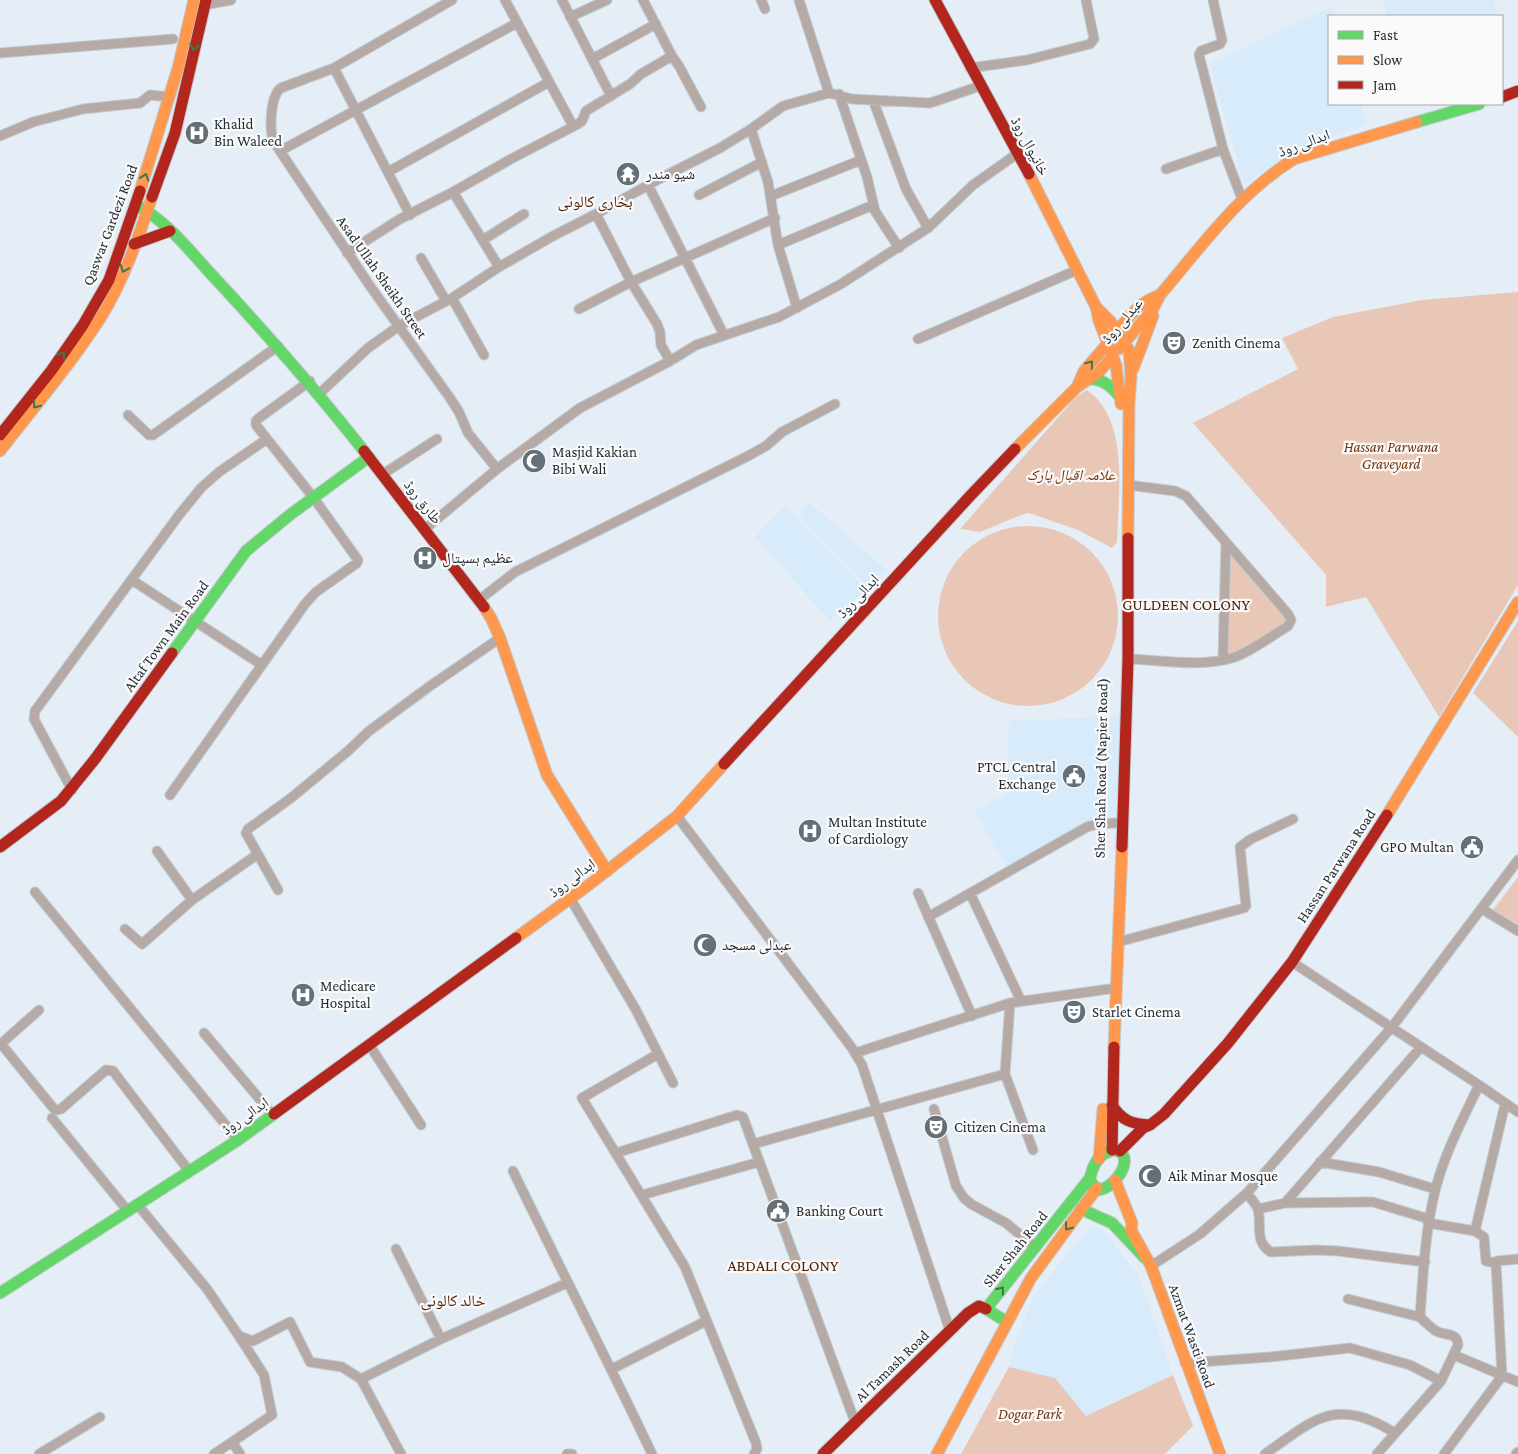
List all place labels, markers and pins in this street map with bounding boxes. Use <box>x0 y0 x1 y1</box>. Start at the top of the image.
place label: Khalid Bin Waleed <box>214 116 282 149</box>
hospital icon: Khalid Bin Waleed <box>184 120 210 146</box>
temple icon: شیو مندر <box>615 161 641 187</box>
place label: شیو مندر <box>645 166 695 183</box>
theatre icon: Zenith Cinema <box>1161 330 1187 356</box>
place label: Zenith Cinema <box>1192 335 1281 351</box>
place label: Masjid Kakian Bibi Wali <box>552 444 637 477</box>
mosque icon: Masjid Kakian Bibi Wali <box>521 448 547 474</box>
hospital icon: عظیم ہسپتال <box>412 545 438 571</box>
place label: عظیم ہسپتال <box>442 550 513 568</box>
place label: PTCL Central Exchange <box>977 759 1056 793</box>
public building icon: PTCL Central Exchange <box>1061 763 1087 789</box>
place label: Multan Institute of Cardiology <box>828 814 927 848</box>
hospital icon: Multan Institute of Cardiology <box>797 818 823 844</box>
public building icon: GPO Multan <box>1459 834 1485 860</box>
place label: GPO Multan <box>1380 839 1454 855</box>
mosque icon: عبدلی مسجد <box>692 932 718 958</box>
place label: عبدلی مسجد <box>722 937 792 955</box>
place label: Medicare Hospital <box>320 978 376 1012</box>
hospital icon: Medicare Hospital <box>290 982 316 1008</box>
theatre icon: Starlet Cinema <box>1061 999 1087 1025</box>
place label: Starlet Cinema <box>1092 1004 1181 1020</box>
theatre icon: Citizen Cinema <box>923 1114 949 1140</box>
place label: Citizen Cinema <box>954 1119 1046 1135</box>
mosque icon: Aik Minar Mosque <box>1137 1163 1163 1189</box>
place label: Aik Minar Mosque <box>1168 1168 1278 1185</box>
public building icon: Banking Court <box>765 1198 791 1224</box>
place label: Banking Court <box>796 1203 884 1220</box>

